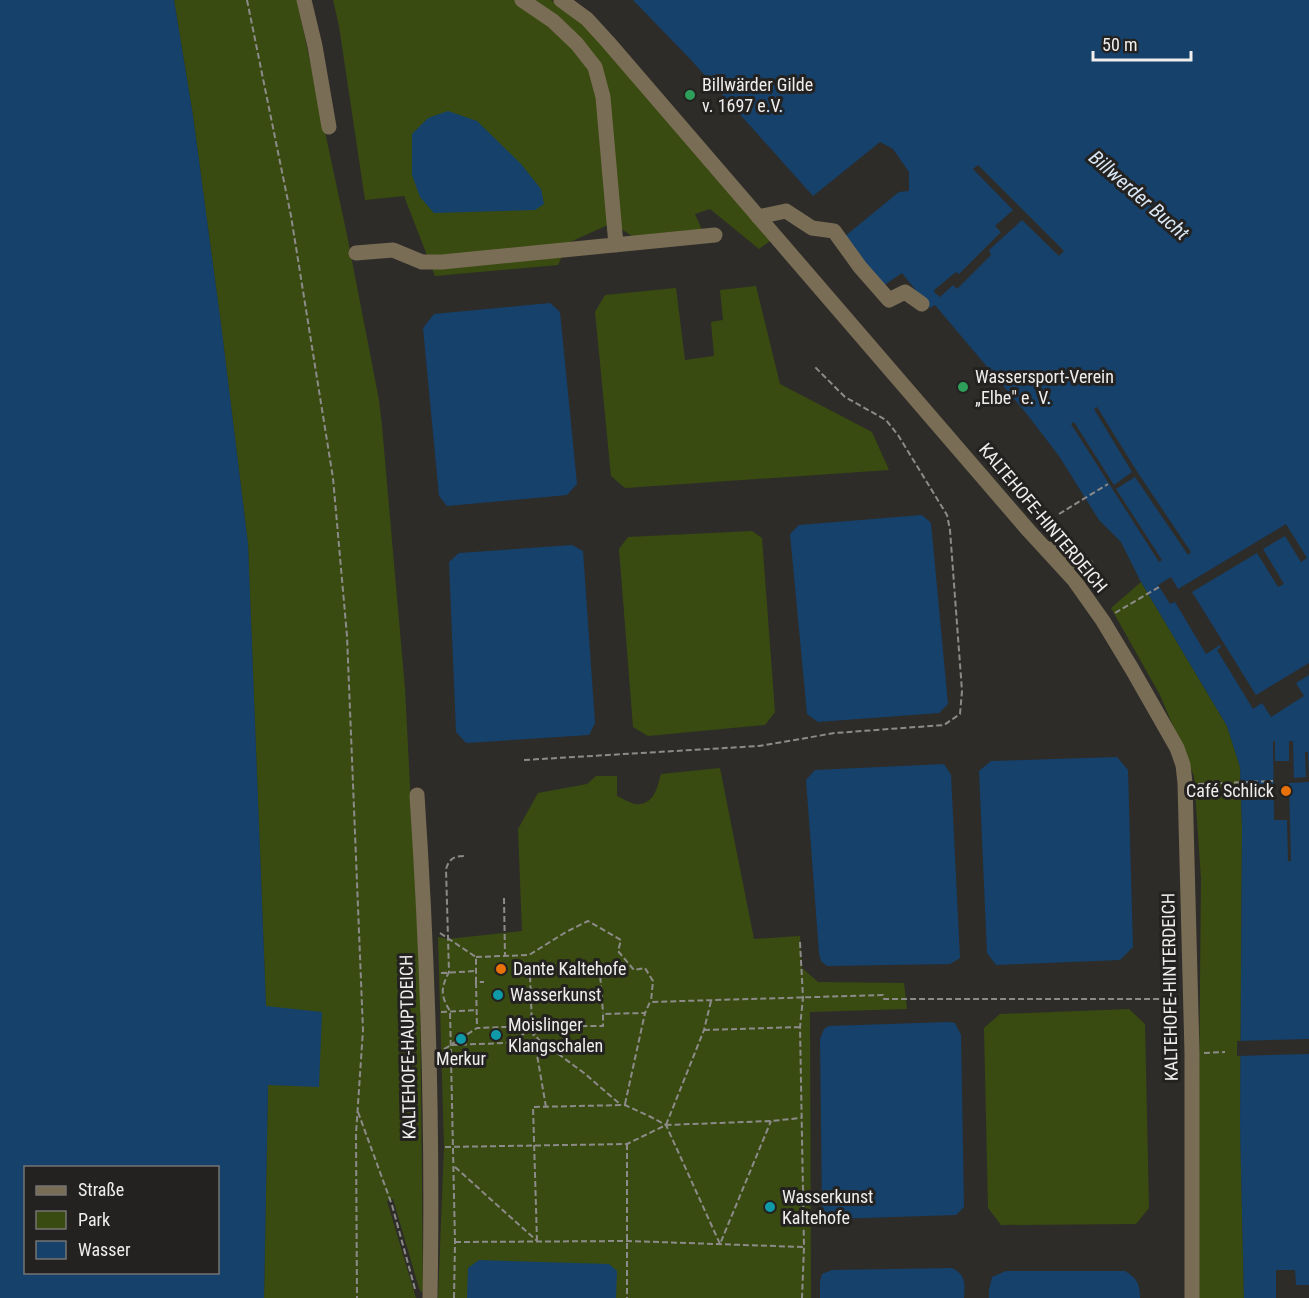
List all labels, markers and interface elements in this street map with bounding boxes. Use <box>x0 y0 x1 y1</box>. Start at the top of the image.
scale bar <box>1093 24 1190 62</box>
text: 50 m <box>1102 34 1137 55</box>
place label: Billwärder Gilde v. 1697 e.V. <box>702 74 813 116</box>
marker: Billwärder Gilde v. 1697 e.V. <box>683 88 697 102</box>
water label: Billwerder Bucht <box>1084 145 1194 245</box>
place label: Wassersport-Verein „Elbe" e. V. <box>975 366 1114 408</box>
marker: Wassersport-Verein „Elbe" e. V. <box>956 380 970 394</box>
street label: KALTEHOFE-HINTERDEICH <box>975 439 1112 597</box>
place label: Café Schlick <box>1186 780 1274 801</box>
marker: Café Schlick <box>1279 784 1293 798</box>
street label: KALTEHOFE-HINTERDEICH <box>1157 893 1182 1081</box>
street label: KALTEHOFE-HAUPTDEICH <box>395 954 420 1140</box>
place label: Dante Kaltehofe <box>513 958 627 979</box>
marker: Dante Kaltehofe <box>494 962 508 976</box>
place label: Wasserkunst <box>510 984 601 1005</box>
marker: Wasserkunst <box>491 988 505 1002</box>
place label: Moislinger Klangschalen <box>508 1014 603 1056</box>
marker: Moislinger Klangschalen <box>489 1028 503 1042</box>
marker: Merkur <box>454 1032 468 1046</box>
place label: Merkur <box>436 1048 486 1069</box>
legend <box>24 1166 219 1274</box>
text: Straße <box>78 1179 124 1200</box>
place label: Wasserkunst Kaltehofe <box>782 1186 873 1228</box>
marker: Wasserkunst Kaltehofe <box>763 1200 777 1214</box>
text: Park <box>78 1209 110 1230</box>
text: Wasser <box>78 1239 131 1260</box>

